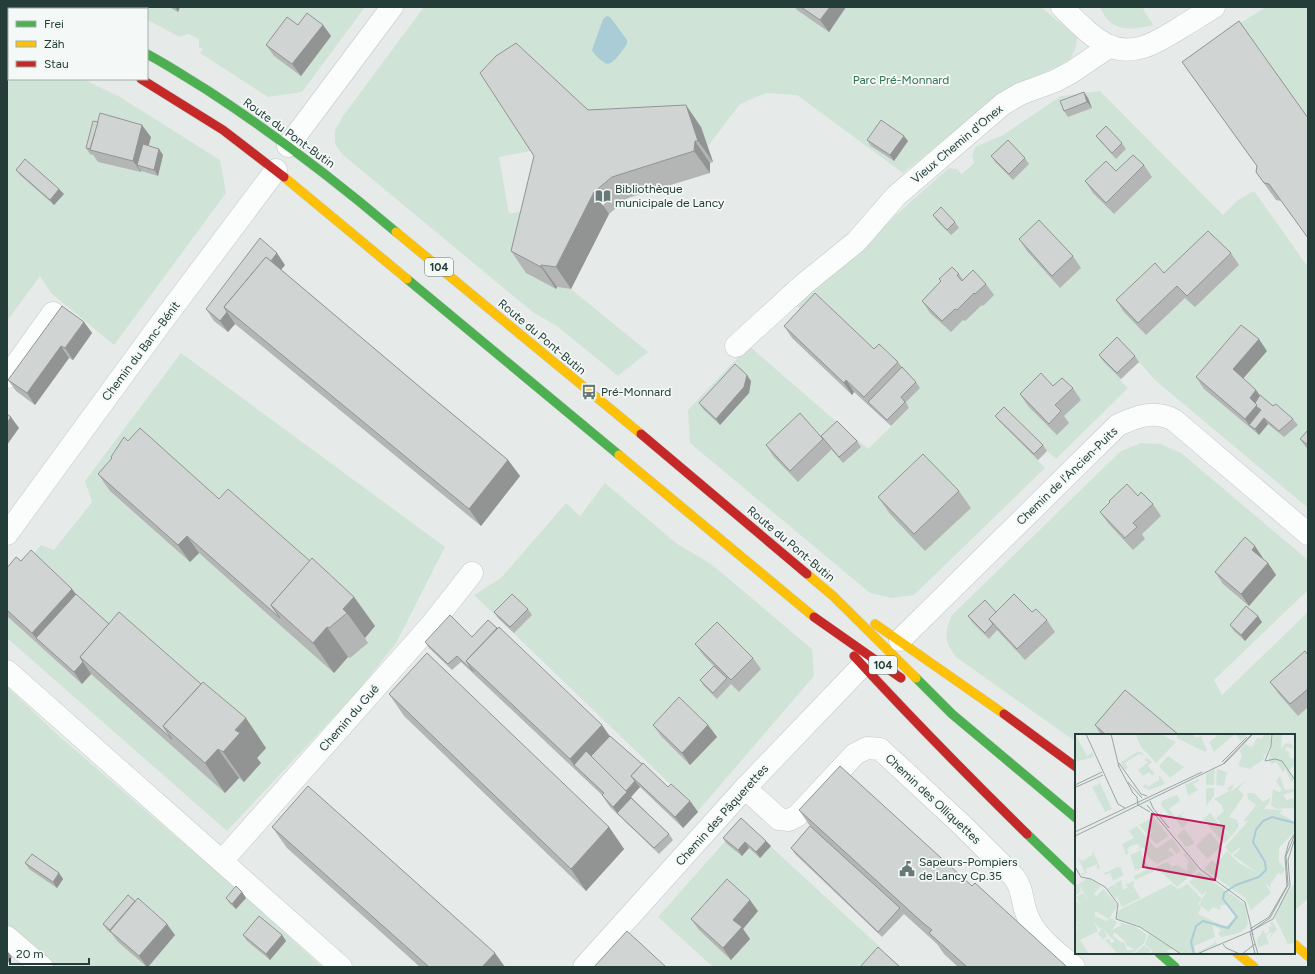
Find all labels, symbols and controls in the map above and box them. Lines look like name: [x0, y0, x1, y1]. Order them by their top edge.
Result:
legend: [8, 8, 148, 80]
text: Frei: [44, 17, 64, 31]
text: Zäh: [44, 37, 65, 51]
text: Stau: [44, 57, 69, 71]
park label: Parc Pré-Monnard: [853, 73, 949, 87]
street label: Route du Pont-Butin: [240, 95, 338, 171]
street label: Vieux Chemin d'Onex: [908, 101, 1006, 186]
place label: Bibliothèque municipale de Lancy: [615, 182, 725, 210]
library icon: Bibliothèque municipale de Lancy: [594, 187, 612, 205]
road number: 104: [425, 258, 453, 276]
street label: Route du Pont-Butin: [495, 296, 589, 378]
street label: Chemin du Banc-Bénit: [99, 298, 183, 403]
bus stop icon: Pré-Monnard: [580, 383, 598, 401]
place label: Pré-Monnard: [601, 385, 671, 399]
street label: Chemin de l'Ancien-Puits: [1014, 424, 1121, 528]
street label: Route du Pont-Butin: [744, 503, 838, 585]
road number: 104: [869, 656, 897, 674]
street label: Chemin du Gué: [316, 682, 382, 754]
inset map: [1075, 734, 1295, 954]
street label: Chemin des Olliquettes: [882, 751, 984, 847]
street label: Chemin des Pâquerettes: [673, 761, 772, 869]
place label: Sapeurs-Pompiers de Lancy Cp.35: [919, 855, 1018, 883]
public building icon: Sapeurs-Pompiers de Lancy Cp.35: [898, 860, 916, 878]
scale bar: [10, 940, 89, 966]
text: 20 m: [16, 947, 44, 961]

